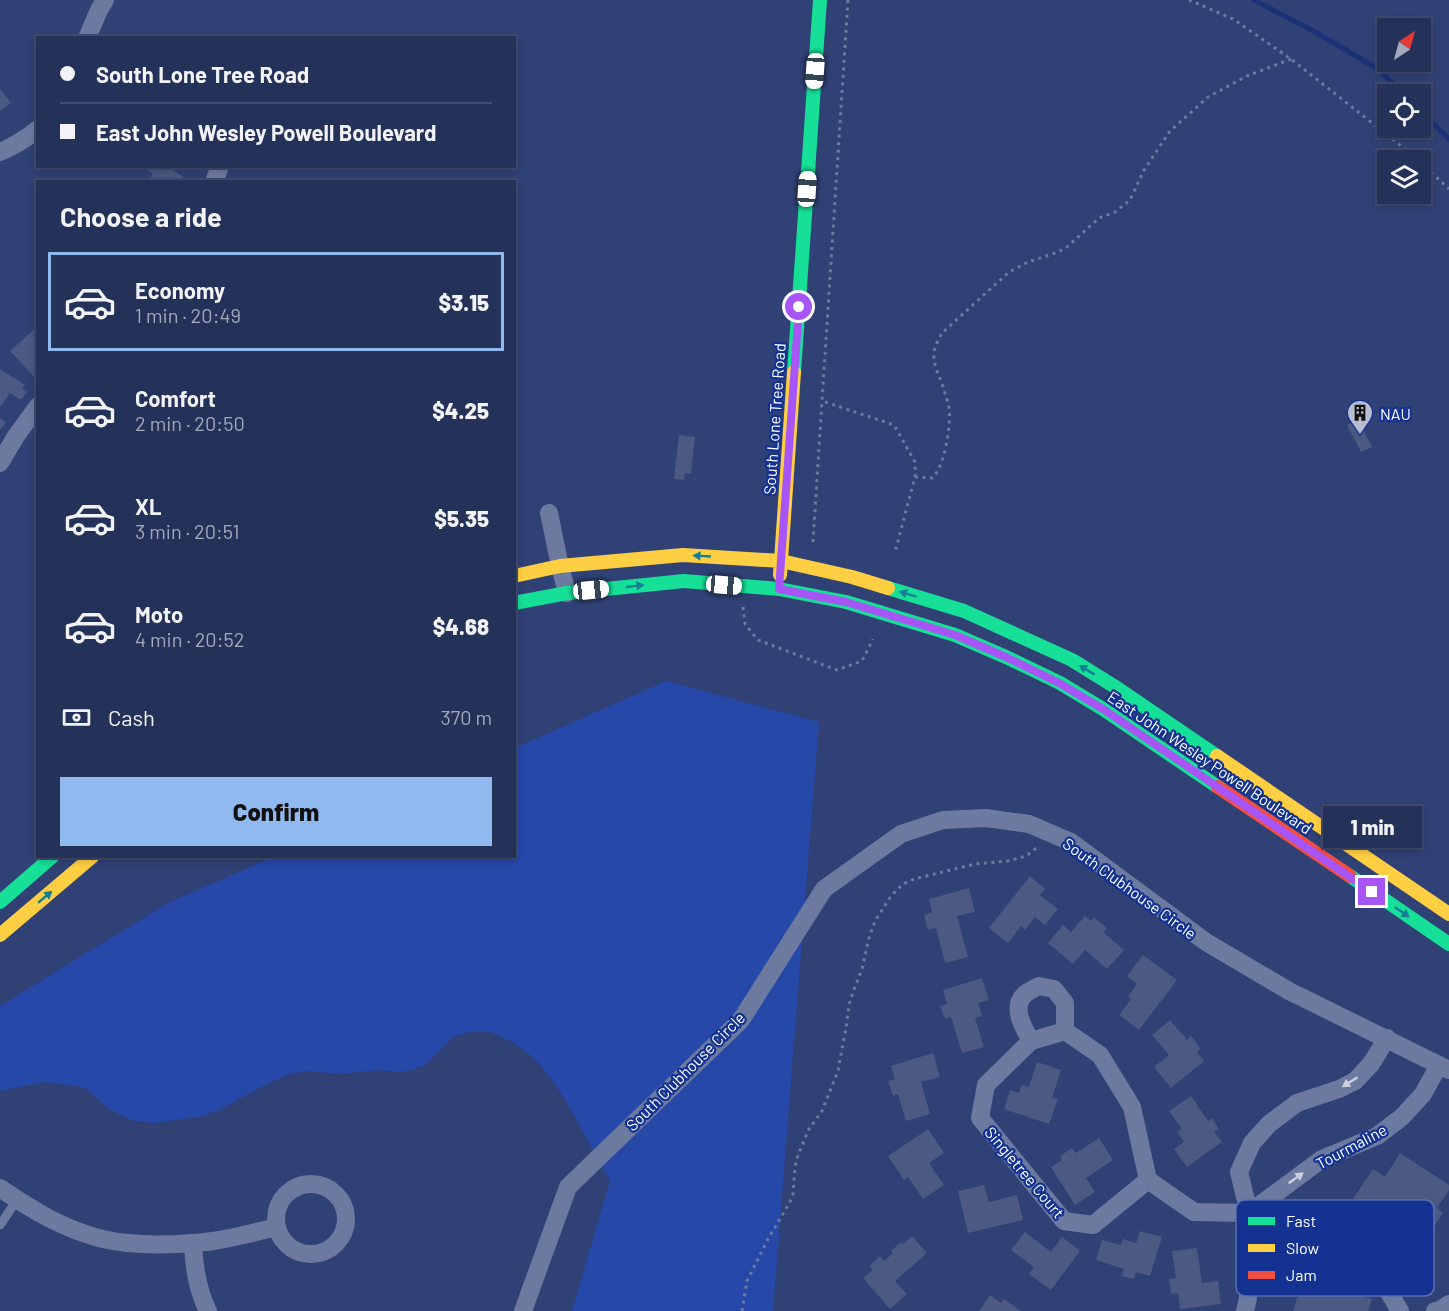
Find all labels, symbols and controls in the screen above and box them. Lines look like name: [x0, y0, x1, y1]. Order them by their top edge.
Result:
north arrow: [1377, 18, 1431, 72]
map controls: [1377, 18, 1431, 204]
car: [805, 52, 825, 90]
text: South Lone Tree Road: [96, 61, 309, 87]
button: locate: [1377, 84, 1431, 138]
text: East John Wesley Powell Boulevard: [96, 119, 436, 145]
button: layers: [1377, 150, 1431, 204]
car: [797, 170, 817, 208]
text: Choose a ride: [60, 200, 222, 232]
icon: car: [63, 275, 117, 329]
text: Economy: [135, 277, 225, 303]
text: $3.15: [439, 289, 489, 315]
route start: [785, 293, 812, 320]
text: 1 min · 20:49: [135, 303, 241, 327]
street label: South Lone Tree Road: [759, 343, 789, 495]
icon: car: [63, 383, 117, 437]
text: Comfort: [135, 385, 216, 411]
text: $4.25: [432, 397, 489, 423]
building icon: NAU: [1345, 398, 1375, 436]
place label: NAU: [1380, 404, 1411, 423]
text: 2 min · 20:50: [135, 411, 245, 435]
icon: car: [63, 491, 117, 545]
text: XL: [135, 493, 161, 519]
text: $5.35: [434, 505, 489, 531]
text: 3 min · 20:51: [135, 519, 239, 543]
one-way arrow: [692, 552, 711, 561]
car: [705, 574, 743, 596]
car: [572, 579, 610, 601]
one-way arrow: [625, 581, 644, 591]
one-way arrow: [899, 589, 917, 599]
icon: car: [63, 599, 117, 653]
text: Moto: [135, 601, 183, 627]
text: $4.68: [433, 613, 489, 639]
text: 4 min · 20:52: [135, 627, 244, 651]
one-way arrow: [1079, 664, 1095, 675]
street label: East John Wesley Powell Boulevard: [1104, 686, 1316, 838]
icon: cash: [60, 701, 93, 734]
text: Cash: [108, 704, 155, 730]
text: 370 m: [440, 705, 492, 729]
button: Confirm: [60, 777, 492, 846]
callout: 1 min: [1322, 805, 1422, 847]
text: 1 min: [1351, 815, 1394, 839]
street label: South Clubhouse Circle: [1060, 833, 1200, 943]
route end: [1358, 878, 1385, 905]
one-way arrow: [37, 891, 53, 904]
one-way arrow: [1393, 906, 1409, 918]
street label: South Clubhouse Circle: [622, 1008, 748, 1134]
one-way arrow: [1341, 1077, 1358, 1088]
street label: Tourmaline: [1312, 1119, 1390, 1173]
street label: Singletree Court: [981, 1122, 1069, 1222]
one-way arrow: [1288, 1173, 1303, 1185]
legend: [1236, 1200, 1434, 1296]
text: Fast: [1286, 1211, 1316, 1230]
text: Slow: [1286, 1238, 1319, 1257]
text: Jam: [1286, 1265, 1317, 1284]

